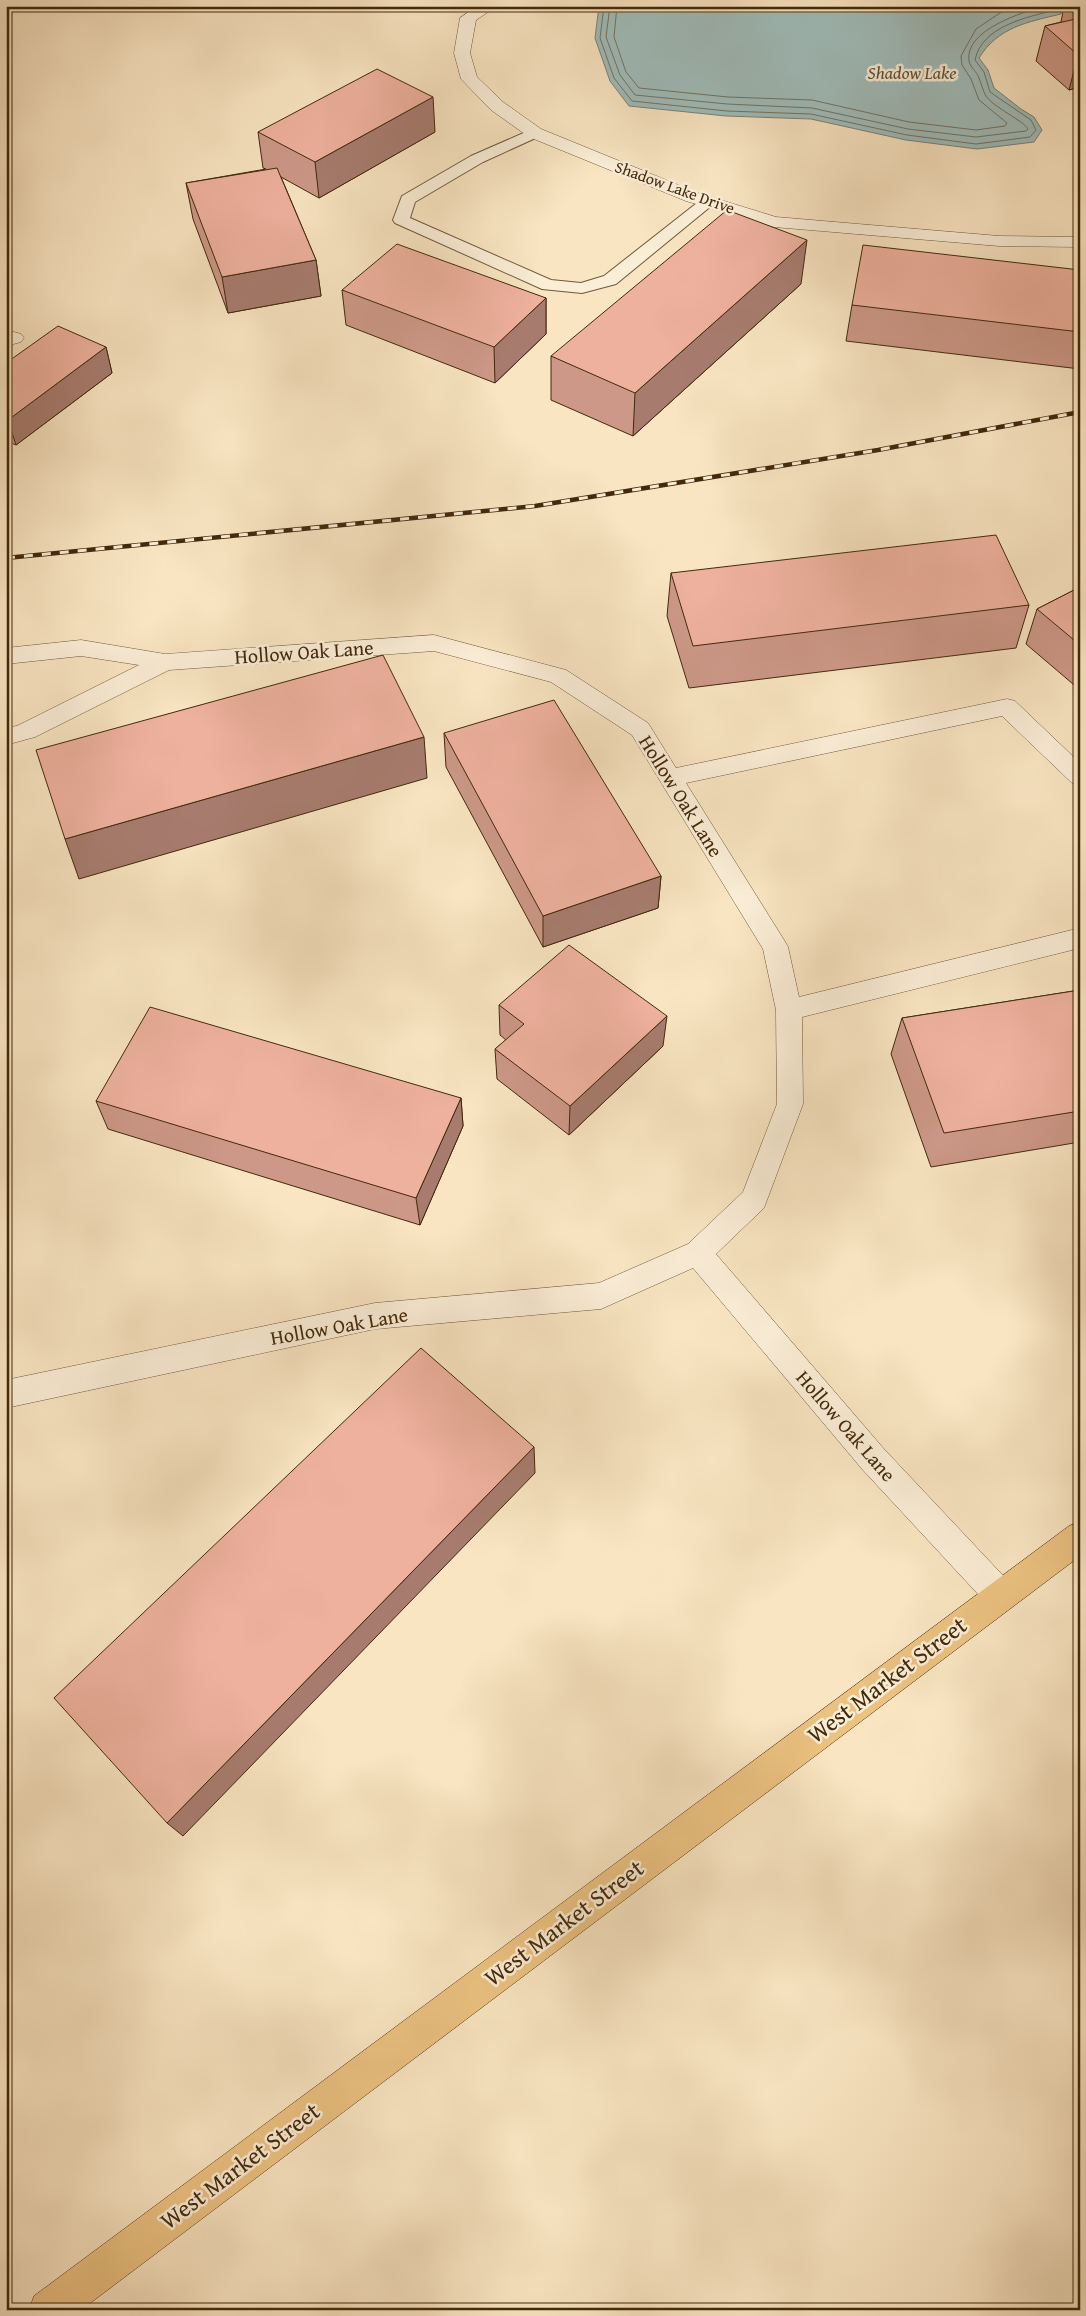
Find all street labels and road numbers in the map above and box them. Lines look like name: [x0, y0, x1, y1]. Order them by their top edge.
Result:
street label: Shadow Lake Drive: [612, 154, 738, 220]
street label: Hollow Oak Lane: [234, 632, 374, 671]
street label: Hollow Oak Lane: [632, 729, 731, 862]
street label: Hollow Oak Lane: [268, 1299, 410, 1352]
street label: Hollow Oak Lane: [790, 1364, 903, 1488]
street label: West Market Street: [799, 1607, 974, 1751]
street label: West Market Street: [476, 1850, 651, 1994]
street label: West Market Street: [152, 2093, 327, 2237]

